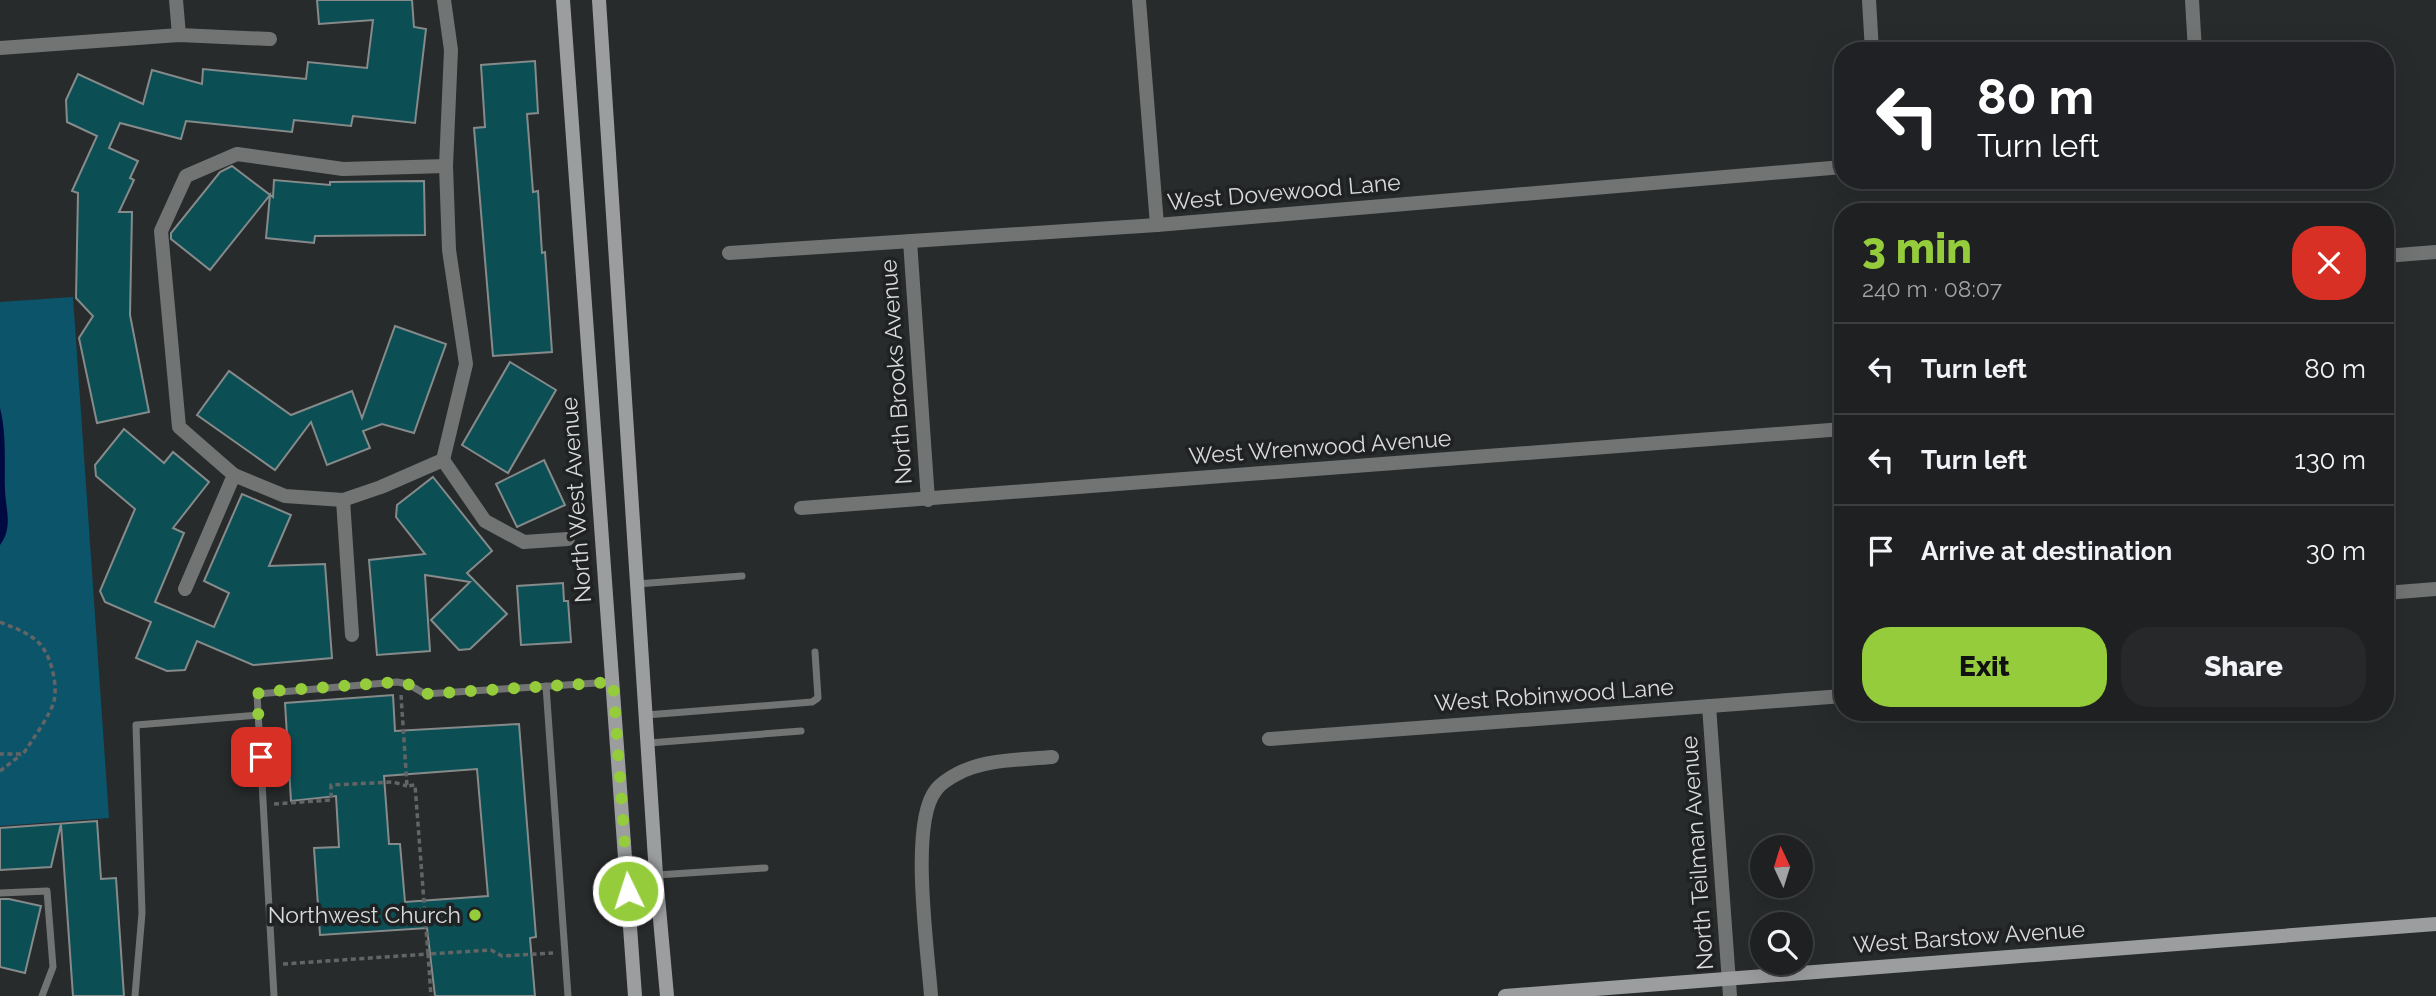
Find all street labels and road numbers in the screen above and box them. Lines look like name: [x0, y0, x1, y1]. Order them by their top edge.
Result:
street label: West Dovewood Lane: [1166, 168, 1402, 215]
street label: North Brooks Avenue: [874, 258, 917, 486]
street label: North West Avenue: [555, 396, 596, 604]
street label: West Wrenwood Avenue: [1188, 424, 1452, 469]
street label: West Robinwood Lane: [1433, 673, 1675, 716]
street label: North Teilman Avenue: [1675, 735, 1718, 971]
street label: West Barstow Avenue: [1852, 915, 2086, 958]

